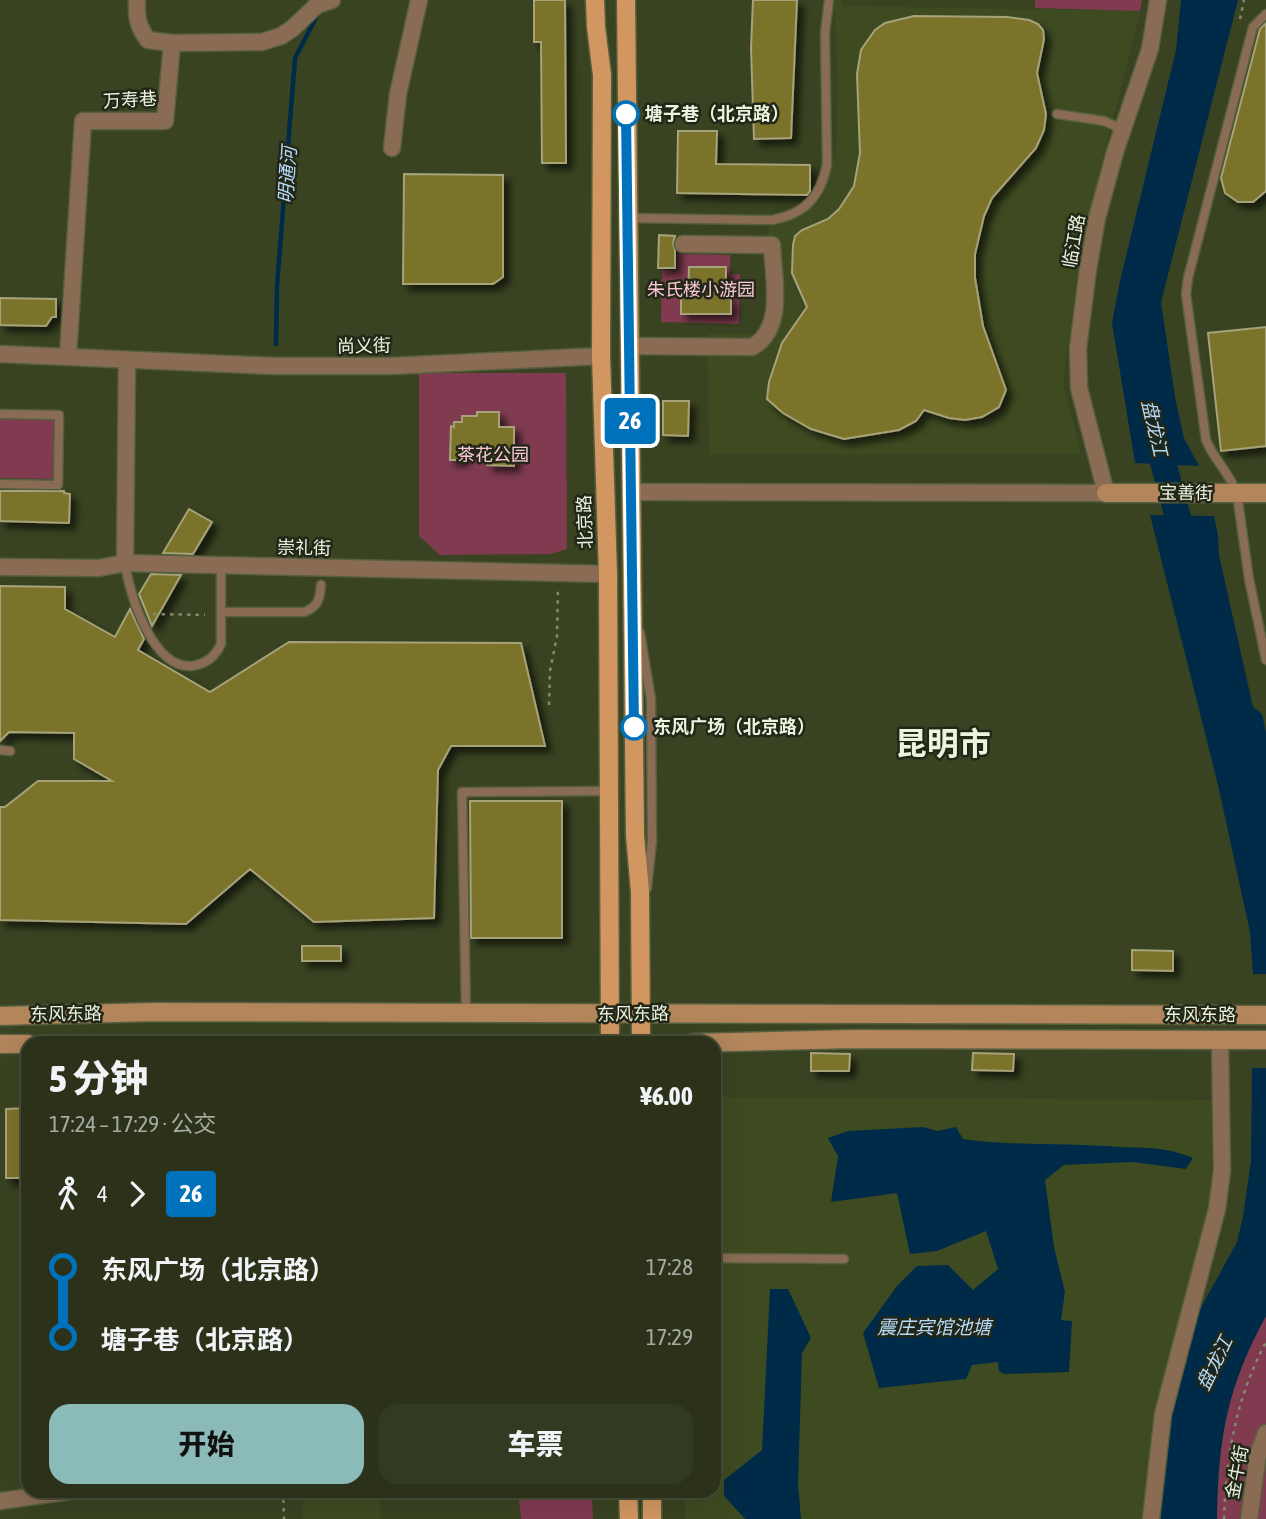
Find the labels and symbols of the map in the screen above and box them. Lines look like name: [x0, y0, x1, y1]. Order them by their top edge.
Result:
street label: 万寿巷: [102, 88, 157, 111]
marker: 塘子巷（北京路）: [613, 101, 639, 127]
place label: 塘子巷（北京路）: [645, 103, 789, 124]
water label: 明通河: [274, 142, 300, 204]
street label: 临江路: [1058, 213, 1089, 269]
park label: 朱氏楼小游园: [647, 279, 755, 300]
street label: 尚义街: [337, 335, 391, 356]
line badge: 26: [598, 398, 662, 444]
water label: 盘龙江: [1138, 398, 1173, 460]
park label: 茶花公园: [457, 444, 529, 465]
street label: 宝善街: [1159, 482, 1213, 503]
street label: 北京路: [573, 495, 596, 549]
street label: 崇礼街: [277, 537, 331, 558]
marker: 东风广场（北京路）: [621, 714, 647, 740]
place label: 东风广场（北京路）: [653, 716, 815, 737]
district label: 昆明市: [895, 725, 991, 762]
street label: 东风东路: [30, 1002, 102, 1025]
street label: 东风东路: [597, 1002, 669, 1025]
street label: 东风东路: [1164, 1004, 1236, 1025]
water label: 震庄宾馆池塘: [877, 1316, 994, 1338]
water label: 盘龙江: [1192, 1331, 1237, 1393]
street label: 金牛街: [1221, 1443, 1252, 1500]

